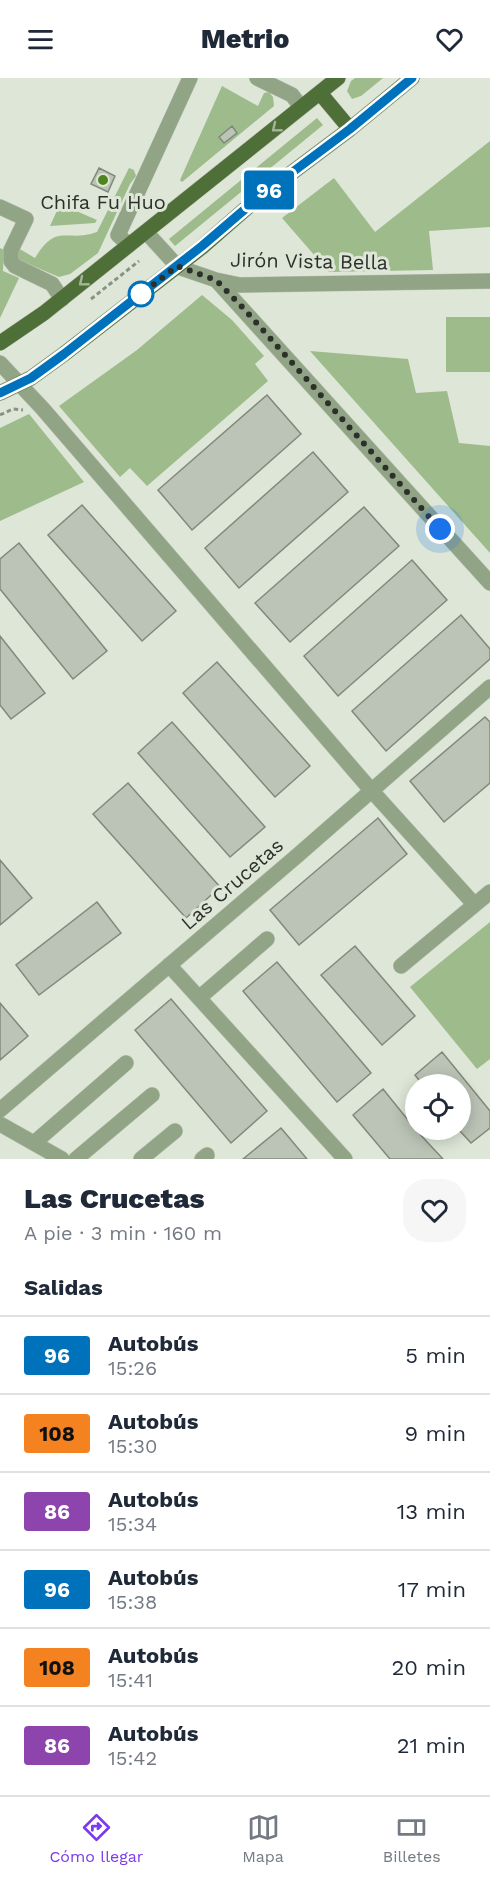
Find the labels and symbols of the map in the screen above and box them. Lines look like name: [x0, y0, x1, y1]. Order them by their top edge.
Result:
one-way arrow: [272, 120, 283, 131]
line badge: 96: [242, 170, 296, 210]
marker: Chifa Fu Huo: [96, 173, 110, 187]
place label: Chifa Fu Huo: [40, 190, 166, 214]
street label: Jirón Vista Bella: [230, 248, 388, 274]
one-way arrow: [79, 274, 90, 285]
unlabelled marker: [128, 281, 154, 307]
your location: [425, 514, 455, 544]
street label: Las Crucetas: [176, 833, 288, 935]

